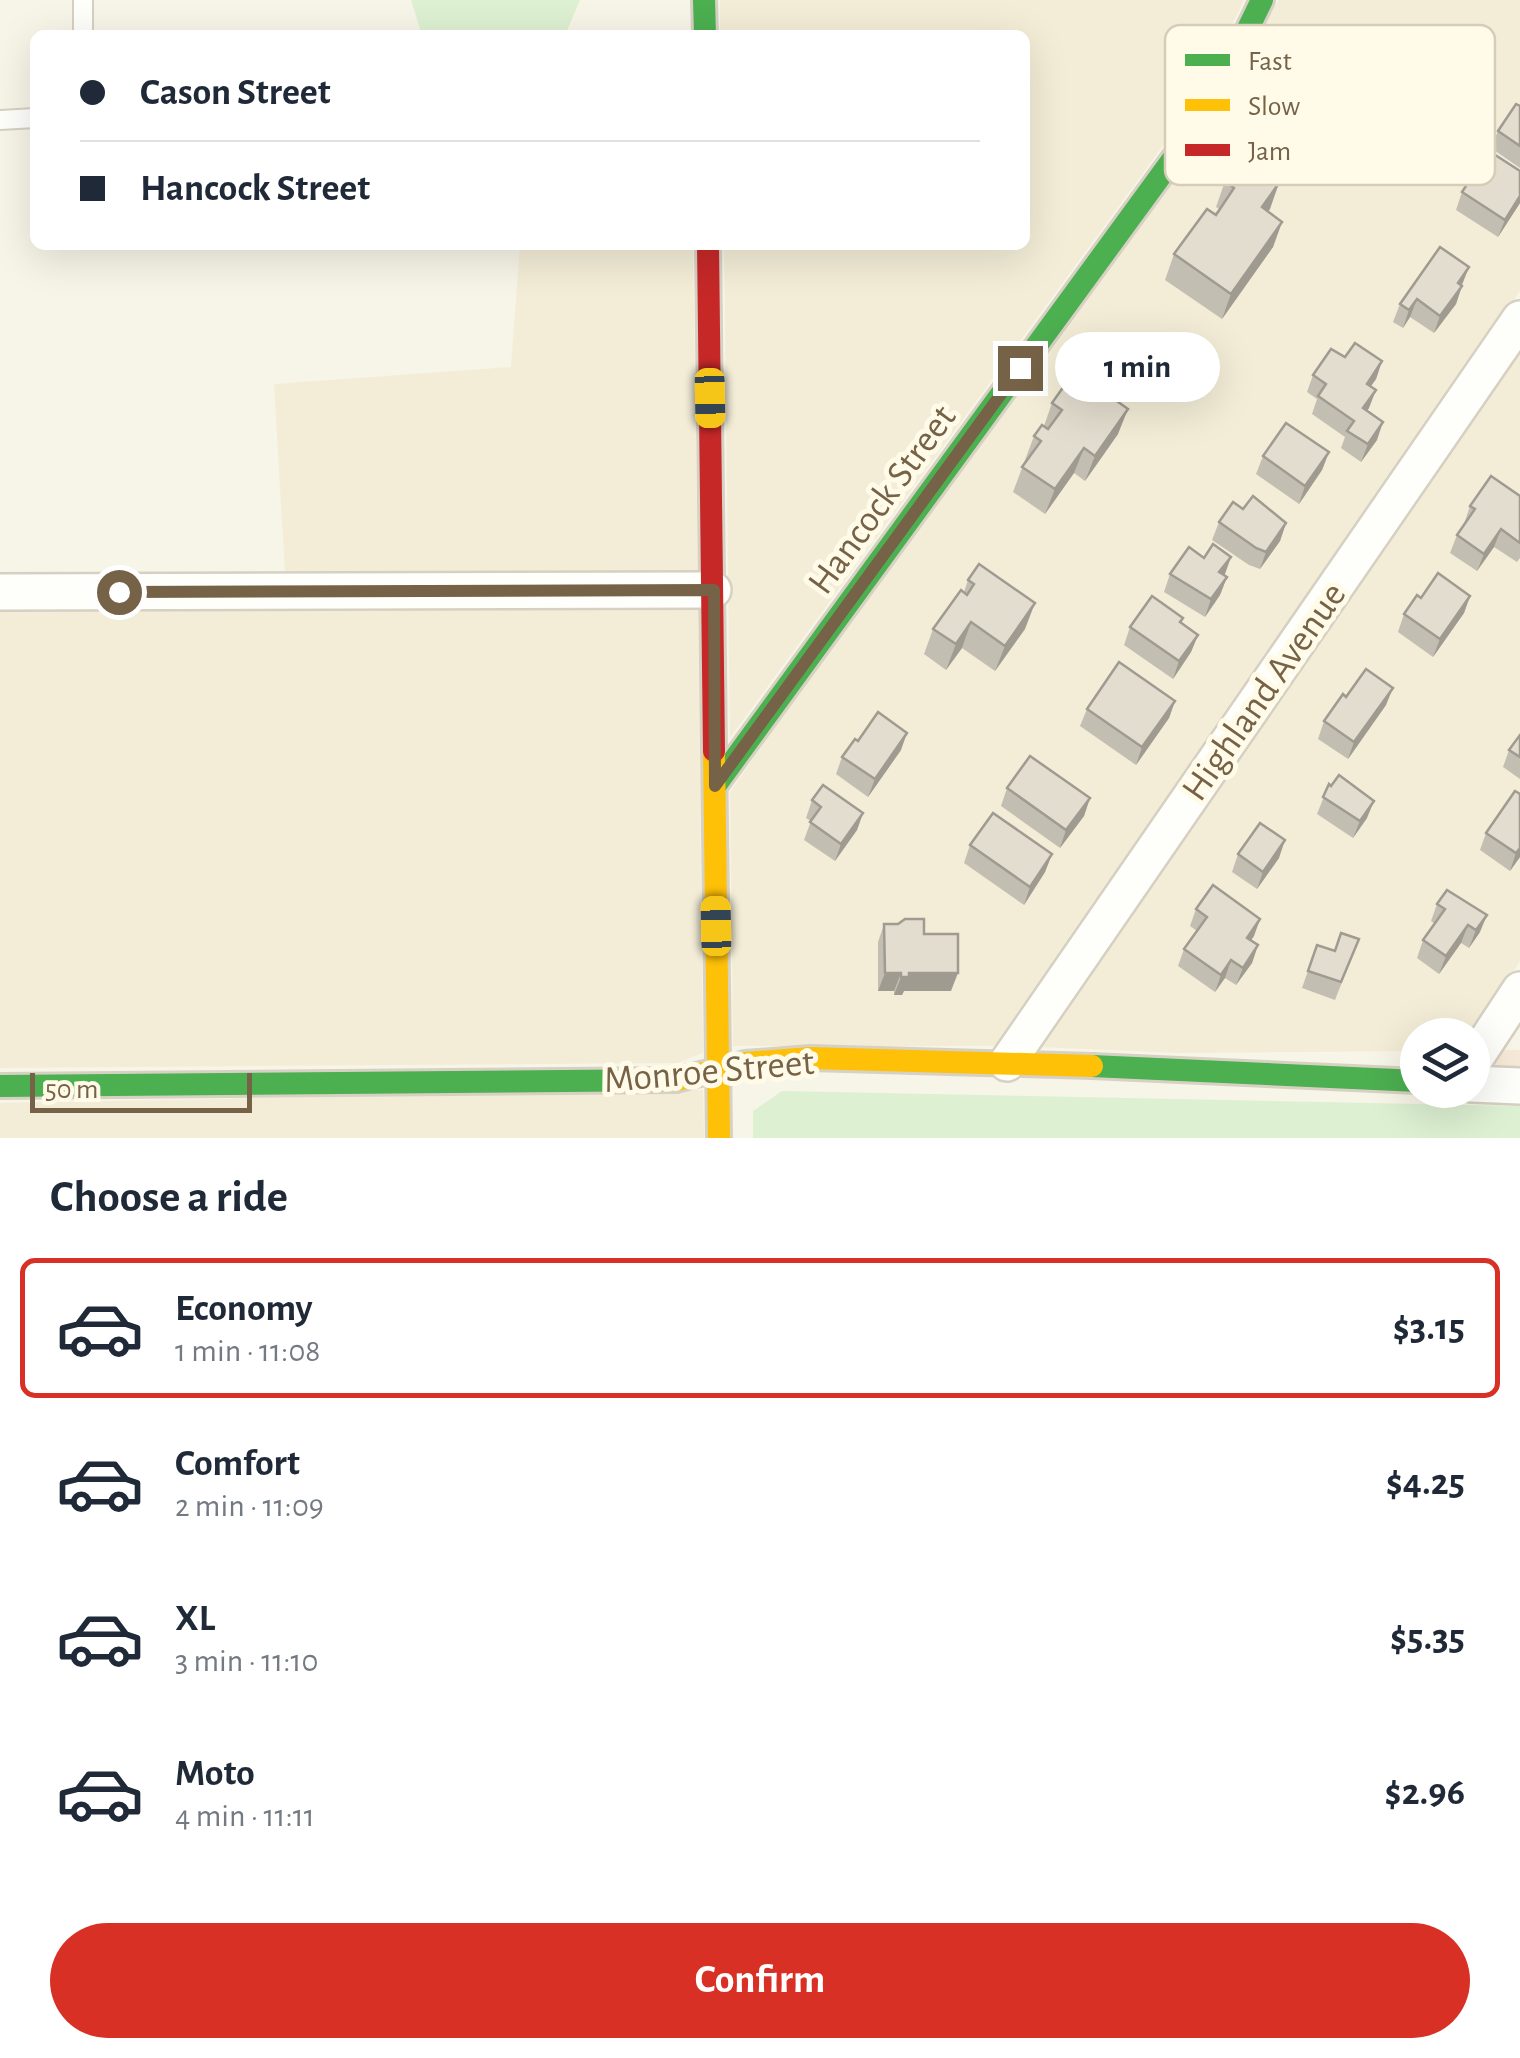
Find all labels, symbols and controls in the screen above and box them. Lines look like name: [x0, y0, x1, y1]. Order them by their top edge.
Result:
legend: [1165, 25, 1495, 185]
text: Fast: [1248, 48, 1292, 76]
text: Cason Street: [140, 74, 331, 112]
text: Slow: [1248, 93, 1300, 121]
text: Jam: [1248, 138, 1291, 166]
text: Hancock Street: [140, 170, 370, 208]
callout: 1 min: [1055, 333, 1220, 403]
route end: [998, 346, 1043, 391]
text: 1 min: [1104, 351, 1171, 383]
car: [694, 368, 726, 428]
street label: Hancock Street: [802, 399, 964, 602]
route start: [97, 570, 142, 615]
street label: Highland Avenue: [1176, 576, 1354, 808]
car: [700, 896, 732, 956]
map controls: [1400, 1018, 1490, 1108]
button: layers: [1400, 1018, 1490, 1108]
street label: Monroe Street: [602, 1044, 816, 1100]
scale bar: [30, 1068, 252, 1112]
text: 50 m: [45, 1076, 99, 1104]
text: Choose a ride: [50, 1175, 288, 1220]
icon: car: [55, 1283, 145, 1373]
text: Economy: [175, 1290, 313, 1328]
text: $3.15: [1393, 1309, 1465, 1347]
text: 1 min · 11:08: [175, 1335, 320, 1367]
icon: car: [55, 1438, 145, 1528]
text: Comfort: [175, 1445, 300, 1483]
text: $4.25: [1386, 1464, 1465, 1502]
text: 2 min · 11:09: [175, 1490, 324, 1522]
icon: car: [55, 1593, 145, 1683]
text: XL: [175, 1600, 215, 1638]
text: $5.35: [1390, 1619, 1465, 1657]
text: 3 min · 11:10: [175, 1645, 318, 1677]
icon: car: [55, 1748, 145, 1838]
text: Moto: [175, 1755, 255, 1793]
text: $2.96: [1385, 1774, 1465, 1812]
text: 4 min · 11:11: [175, 1800, 315, 1832]
button: Confirm: [50, 1923, 1470, 2038]

